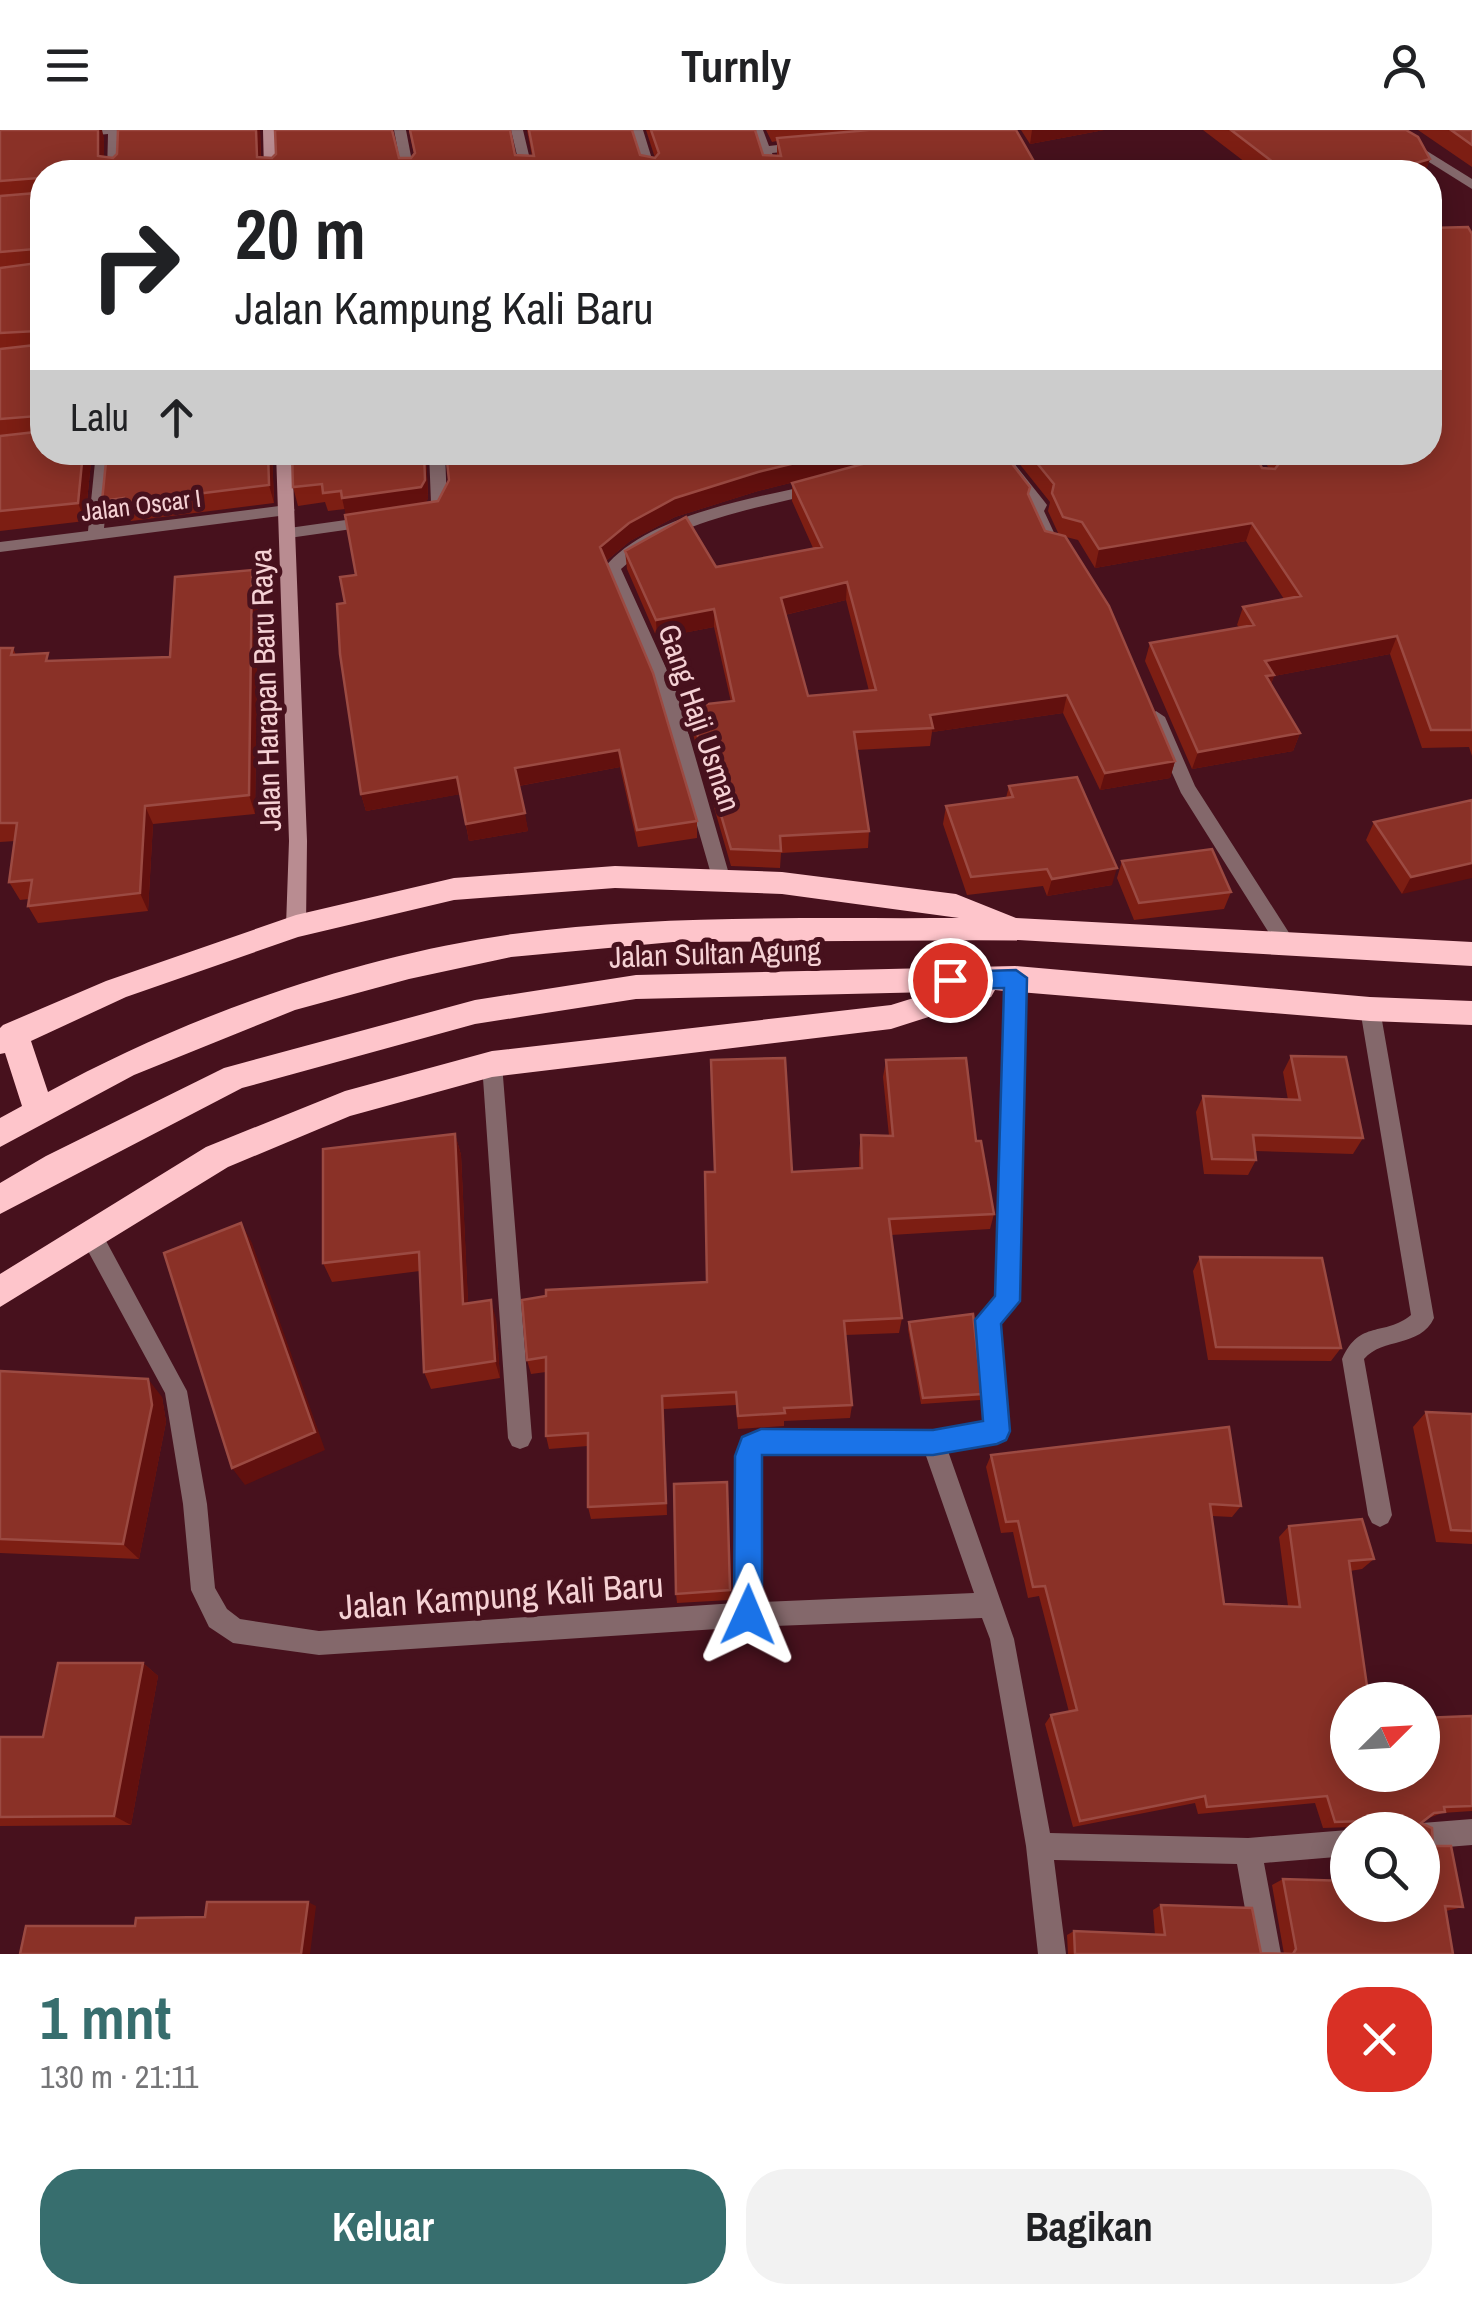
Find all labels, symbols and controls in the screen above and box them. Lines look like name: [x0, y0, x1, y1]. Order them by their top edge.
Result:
text: Turnly: [681, 35, 791, 96]
icon: menu: [40, 38, 95, 93]
icon: person: [1377, 38, 1432, 93]
text: 20 m: [235, 187, 366, 281]
icon: right: [70, 200, 200, 330]
text: Jalan Kampung Kali Baru: [235, 277, 653, 338]
icon: ahead: [149, 390, 204, 445]
text: Lalu: [70, 392, 129, 443]
street label: Jalan Oscar I: [79, 481, 203, 529]
street label: Jalan Harapan Baru Raya: [240, 548, 290, 832]
street label: Gang Haji Usman: [649, 619, 751, 817]
street label: Jalan Sultan Agung: [608, 929, 822, 977]
pin: [908, 938, 993, 1023]
icon: arrive: [923, 953, 978, 1008]
street label: Jalan Kampung Kali Baru: [337, 1561, 665, 1630]
position arrow: [696, 1563, 800, 1667]
north arrow: [1330, 1682, 1440, 1792]
map controls: [1330, 1682, 1440, 1922]
button: search: [1330, 1812, 1440, 1922]
text: 1 mnt: [40, 1977, 171, 2058]
button: close: [1327, 1987, 1432, 2092]
text: 130 m · 21:11: [40, 2055, 199, 2098]
button: Keluar: [40, 2169, 726, 2284]
button: Bagikan: [746, 2169, 1432, 2284]

